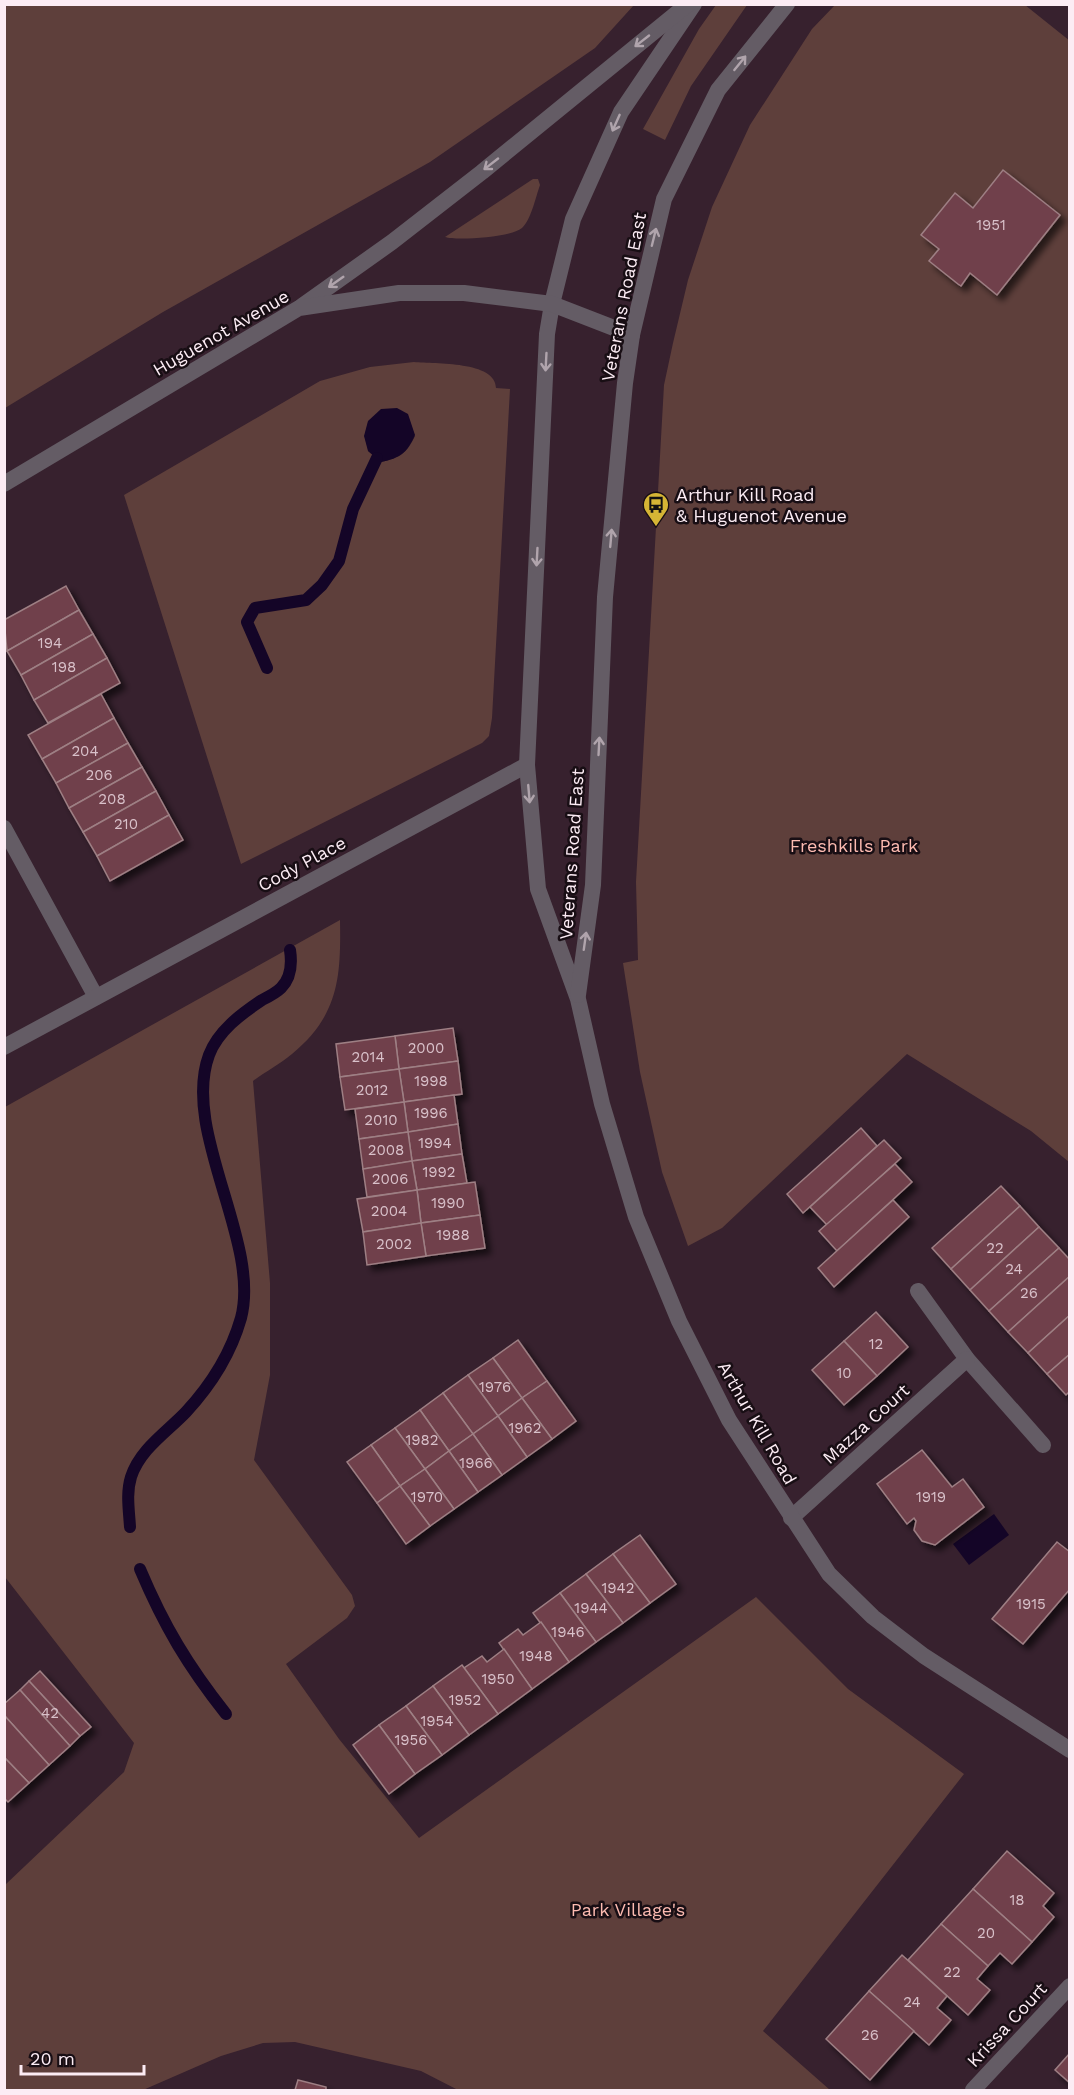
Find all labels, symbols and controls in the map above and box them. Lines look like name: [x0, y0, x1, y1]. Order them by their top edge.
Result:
one-way arrow: [634, 34, 650, 47]
one-way arrow: [733, 56, 746, 72]
one-way arrow: [609, 114, 621, 132]
one-way arrow: [484, 158, 500, 171]
street label: Veterans Road East: [597, 210, 650, 383]
house number: 1951: [976, 216, 1006, 234]
one-way arrow: [649, 228, 661, 247]
one-way arrow: [328, 276, 344, 288]
street label: Huguenot Avenue: [149, 285, 293, 380]
one-way arrow: [540, 352, 551, 372]
place label: Arthur Kill Road & Huguenot Avenue: [676, 484, 847, 526]
bus stop icon: Arthur Kill Road & Huguenot Avenue: [641, 490, 671, 528]
one-way arrow: [606, 529, 617, 549]
one-way arrow: [531, 546, 542, 566]
house number: 194: [38, 634, 62, 652]
house number: 198: [52, 658, 76, 676]
one-way arrow: [593, 737, 604, 757]
house number: 204: [71, 742, 99, 760]
house number: 206: [85, 766, 113, 784]
street label: Veterans Road East: [555, 767, 588, 940]
one-way arrow: [524, 783, 535, 803]
house number: 208: [98, 790, 126, 808]
house number: 210: [114, 815, 138, 833]
street label: Cody Place: [254, 832, 349, 895]
park label: Freshkills Park: [790, 835, 918, 856]
one-way arrow: [580, 931, 591, 951]
house number: 2000: [408, 1039, 444, 1057]
house number: 2014: [351, 1048, 385, 1066]
house number: 1998: [414, 1072, 448, 1090]
house number: 2012: [356, 1081, 388, 1099]
house number: 1996: [414, 1104, 448, 1122]
house number: 2010: [364, 1111, 398, 1129]
house number: 1994: [418, 1134, 452, 1152]
house number: 2008: [368, 1141, 404, 1159]
house number: 1992: [422, 1163, 456, 1181]
house number: 2006: [372, 1170, 408, 1188]
house number: 1990: [431, 1194, 465, 1212]
house number: 2004: [371, 1202, 407, 1220]
house number: 1988: [436, 1226, 470, 1244]
house number: 2002: [376, 1235, 412, 1253]
house number: 22: [986, 1239, 1004, 1257]
house number: 24: [1005, 1260, 1023, 1278]
house number: 26: [1020, 1284, 1038, 1302]
house number: 12: [869, 1335, 883, 1353]
street label: Arthur Kill Road: [714, 1357, 801, 1488]
house number: 10: [836, 1364, 852, 1382]
house number: 1976: [479, 1378, 511, 1396]
street label: Mazza Court: [818, 1379, 914, 1468]
house number: 1962: [509, 1419, 541, 1437]
house number: 1982: [405, 1431, 439, 1449]
house number: 1966: [459, 1454, 493, 1472]
house number: 1970: [411, 1488, 443, 1506]
house number: 1919: [916, 1488, 946, 1506]
house number: 1942: [601, 1579, 635, 1597]
house number: 1915: [1016, 1595, 1046, 1613]
house number: 1944: [574, 1599, 608, 1617]
house number: 1946: [551, 1623, 585, 1641]
house number: 1948: [519, 1647, 553, 1665]
house number: 1950: [481, 1670, 515, 1688]
house number: 1952: [449, 1691, 481, 1709]
house number: 42: [41, 1704, 59, 1722]
house number: 1954: [420, 1712, 454, 1730]
house number: 1956: [395, 1731, 427, 1749]
house number: 18: [1009, 1891, 1025, 1909]
park label: Park Village's: [571, 1899, 685, 1920]
house number: 20: [977, 1924, 995, 1942]
house number: 22: [943, 1963, 961, 1981]
street label: Krissa Court: [962, 1978, 1051, 2071]
house number: 24: [903, 1993, 921, 2011]
house number: 26: [861, 2026, 879, 2044]
scale bar: [21, 2038, 144, 2076]
text: 20 m: [30, 2048, 75, 2069]

